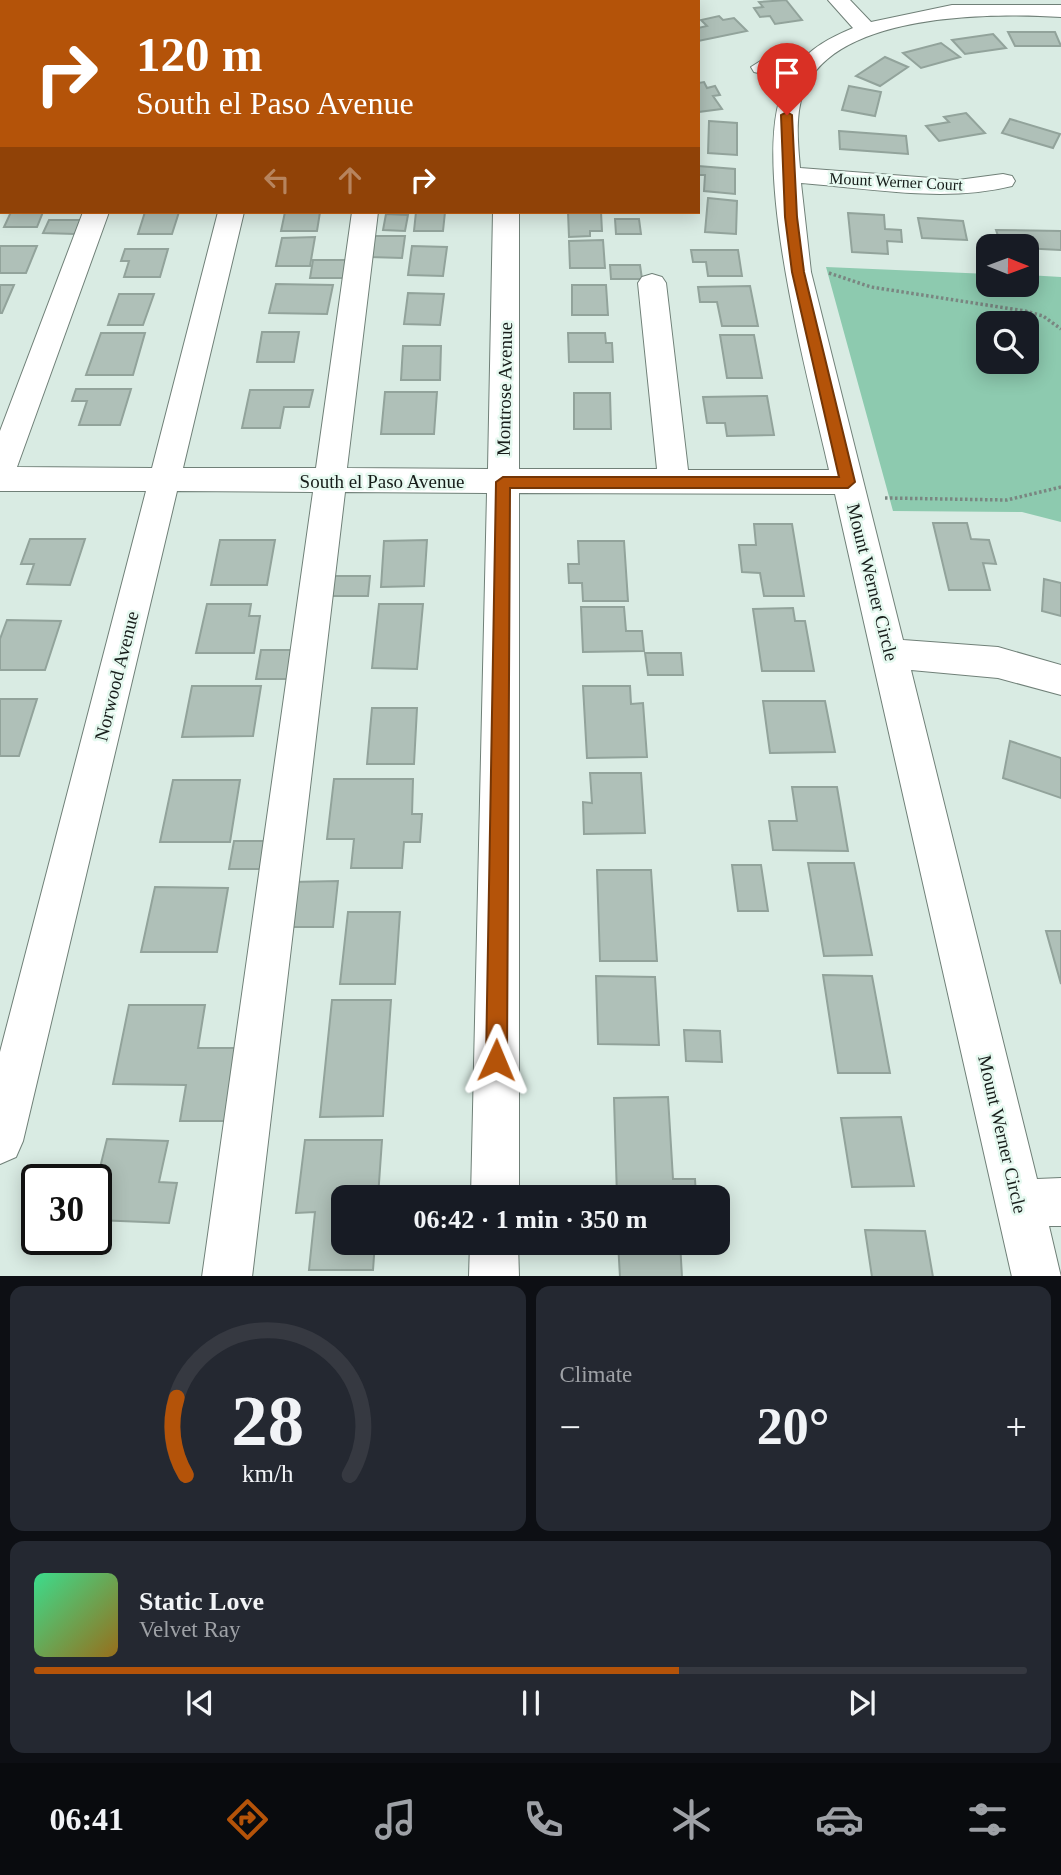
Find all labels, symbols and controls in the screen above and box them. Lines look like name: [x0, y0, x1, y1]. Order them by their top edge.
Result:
text: 120 m: [136, 27, 263, 82]
icon: right: [21, 28, 112, 119]
pin: [757, 43, 817, 115]
icon: arrive: [768, 54, 806, 92]
text: South el Paso Avenue: [136, 85, 414, 121]
icon: left: [258, 161, 296, 199]
icon: ahead: [331, 161, 369, 199]
icon: right: [404, 161, 442, 199]
street label: Mount Werner Court: [829, 170, 964, 194]
north arrow: [976, 234, 1040, 298]
map controls: [976, 234, 1039, 374]
button: search: [976, 311, 1039, 374]
street label: Montrose Avenue: [493, 322, 516, 456]
street label: South el Paso Avenue: [300, 471, 464, 492]
street label: Mount Werner Circle: [843, 501, 902, 663]
street label: Norwood Avenue: [90, 609, 143, 743]
position arrow: [459, 1023, 533, 1097]
street label: Mount Werner Circle: [974, 1053, 1031, 1215]
speed limit sign: 30: [21, 1164, 112, 1255]
text: 06:42 · 1 min · 350 m: [414, 1205, 648, 1234]
text: Climate: [560, 1362, 632, 1387]
text: 28: [231, 1380, 304, 1461]
text: 20°: [757, 1398, 830, 1455]
text: −: [560, 1406, 581, 1448]
text: +: [1006, 1406, 1027, 1448]
text: km/h: [242, 1459, 294, 1486]
text: Static Love: [139, 1587, 264, 1616]
text: Velvet Ray: [139, 1617, 241, 1642]
icon: previous: [181, 1684, 219, 1722]
icon: pause: [512, 1684, 550, 1722]
icon: next: [843, 1684, 881, 1722]
icon: directions: [223, 1795, 272, 1844]
icon: music: [371, 1795, 420, 1844]
icon: phone: [519, 1795, 568, 1844]
icon: climate: [667, 1795, 716, 1844]
icon: car: [815, 1795, 864, 1844]
icon: filters: [963, 1795, 1012, 1844]
text: 06:41: [49, 1801, 124, 1837]

